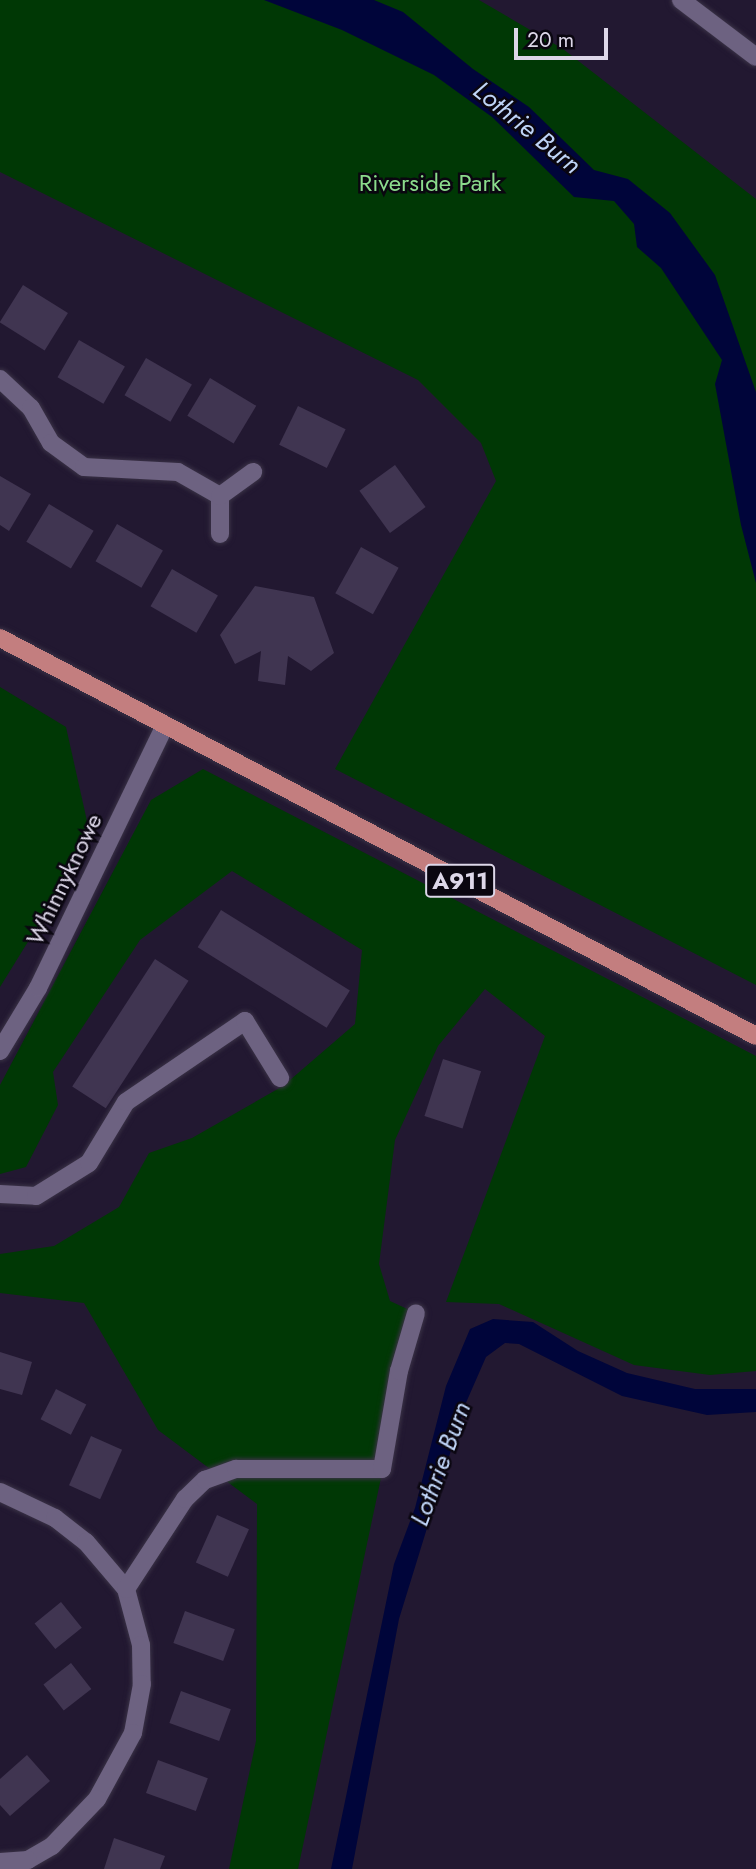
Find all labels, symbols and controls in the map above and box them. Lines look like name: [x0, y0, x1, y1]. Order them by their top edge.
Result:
scale bar: [518, 14, 612, 58]
text: 20 m: [527, 25, 574, 55]
water label: Lothrie Burn: [467, 75, 587, 181]
park label: Riverside Park: [359, 169, 501, 197]
street label: Whinnyknowe: [20, 809, 108, 949]
road number: A911: [425, 862, 495, 900]
water label: Lothrie Burn: [404, 1398, 478, 1530]

